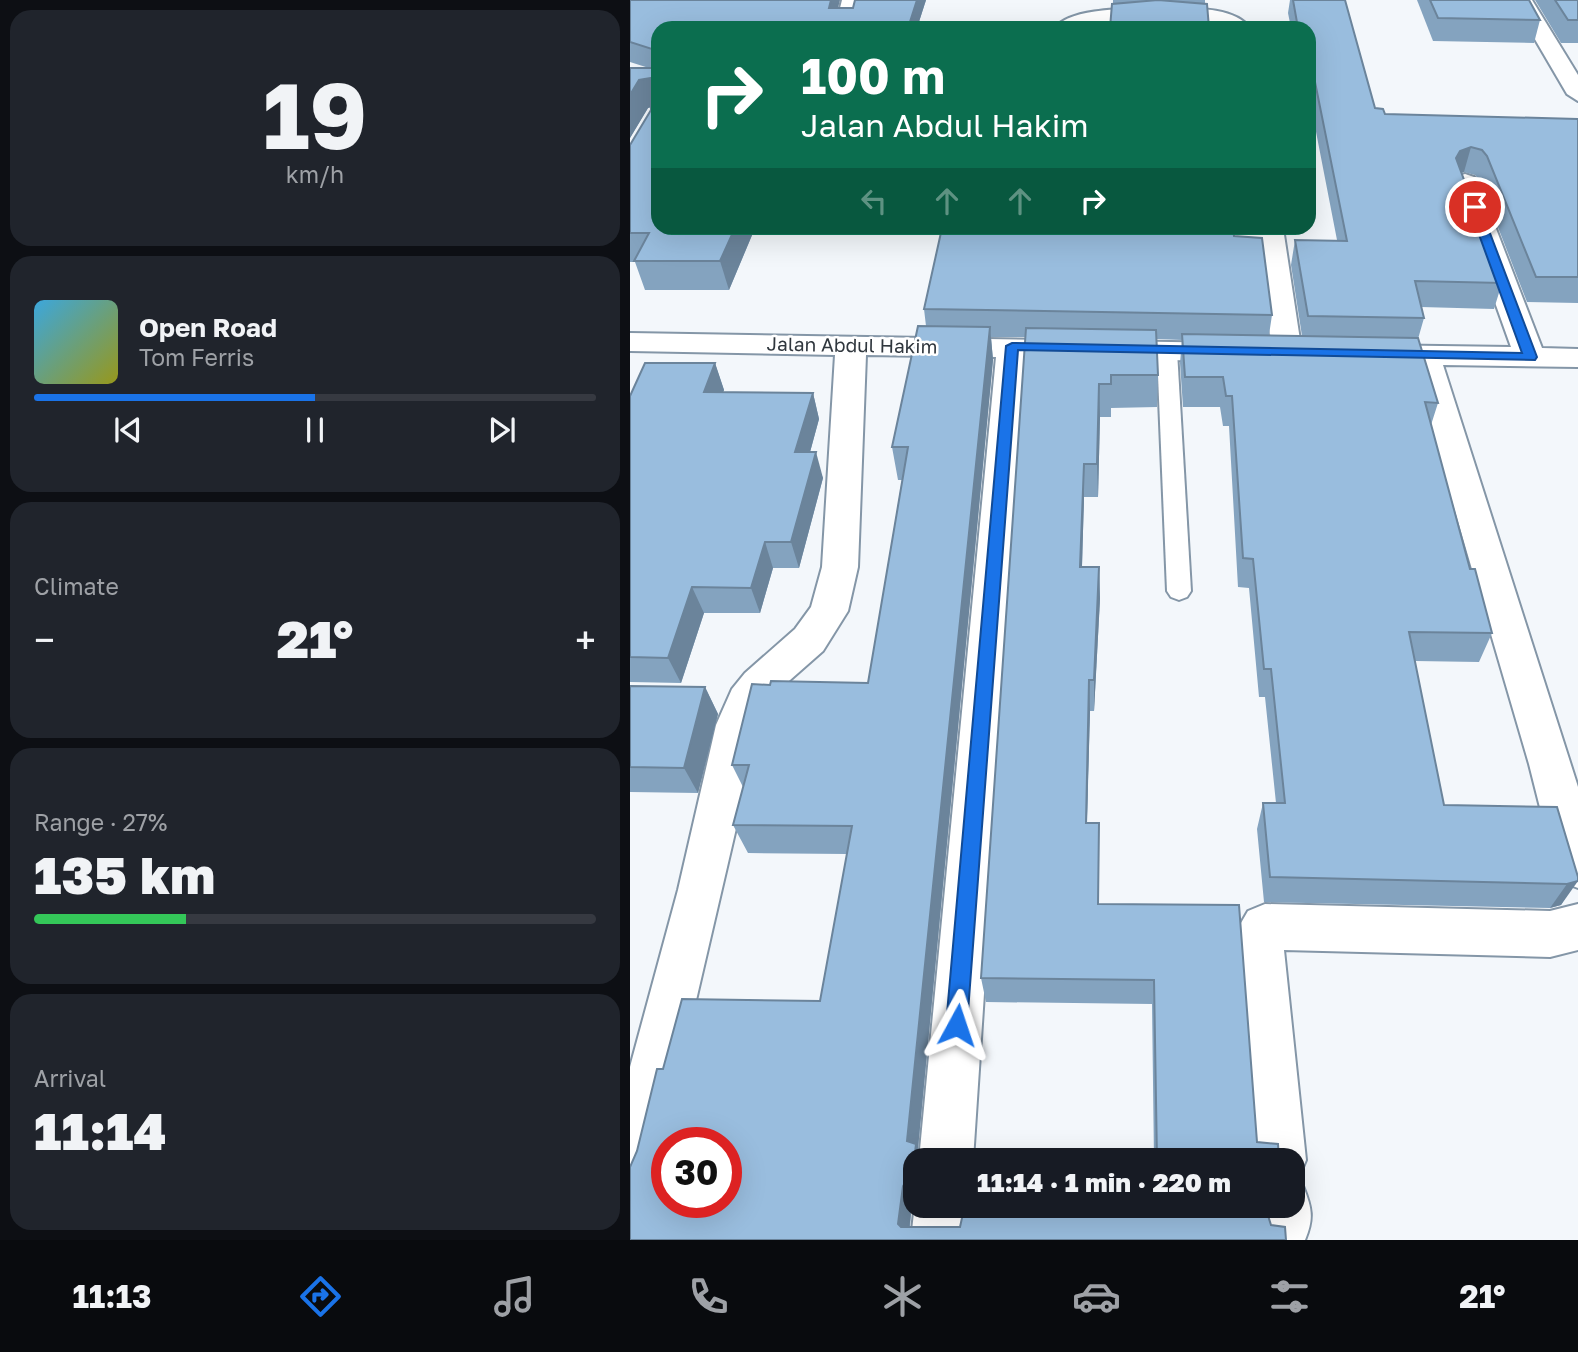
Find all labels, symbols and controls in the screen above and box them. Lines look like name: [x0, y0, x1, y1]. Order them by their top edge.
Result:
text: 100 m: [801, 46, 945, 105]
icon: right: [686, 49, 777, 140]
text: 19: [263, 60, 367, 169]
text: Jalan Abdul Hakim: [801, 106, 1089, 144]
text: km/h: [286, 160, 344, 188]
pin: [1445, 177, 1505, 237]
icon: left: [855, 182, 893, 220]
icon: ahead: [928, 182, 966, 220]
icon: ahead: [1001, 182, 1039, 220]
icon: right: [1074, 182, 1112, 220]
icon: arrive: [1456, 188, 1494, 226]
text: Open Road: [139, 312, 277, 343]
street label: Jalan Abdul Hakim: [766, 332, 938, 357]
text: Tom Ferris: [139, 343, 254, 371]
icon: previous: [109, 411, 147, 449]
icon: pause: [296, 411, 334, 449]
icon: next: [483, 411, 521, 449]
text: Climate: [34, 572, 119, 600]
text: 21°: [277, 607, 353, 669]
text: −: [34, 617, 55, 662]
text: +: [575, 617, 596, 662]
text: Range · 27%: [34, 808, 167, 836]
text: 135 km: [34, 843, 215, 905]
position arrow: [920, 988, 994, 1062]
text: Arrival: [34, 1064, 106, 1092]
text: 11:14: [34, 1099, 167, 1161]
speed limit sign: 30: [651, 1127, 742, 1218]
text: 11:14 · 1 min · 220 m: [977, 1167, 1231, 1198]
icon: directions: [296, 1272, 345, 1321]
icon: music: [490, 1272, 539, 1321]
icon: phone: [684, 1272, 733, 1321]
icon: climate: [878, 1272, 927, 1321]
icon: car: [1072, 1272, 1121, 1321]
icon: filters: [1265, 1272, 1314, 1321]
text: 11:13: [72, 1277, 152, 1315]
text: 21°: [1459, 1277, 1506, 1315]

